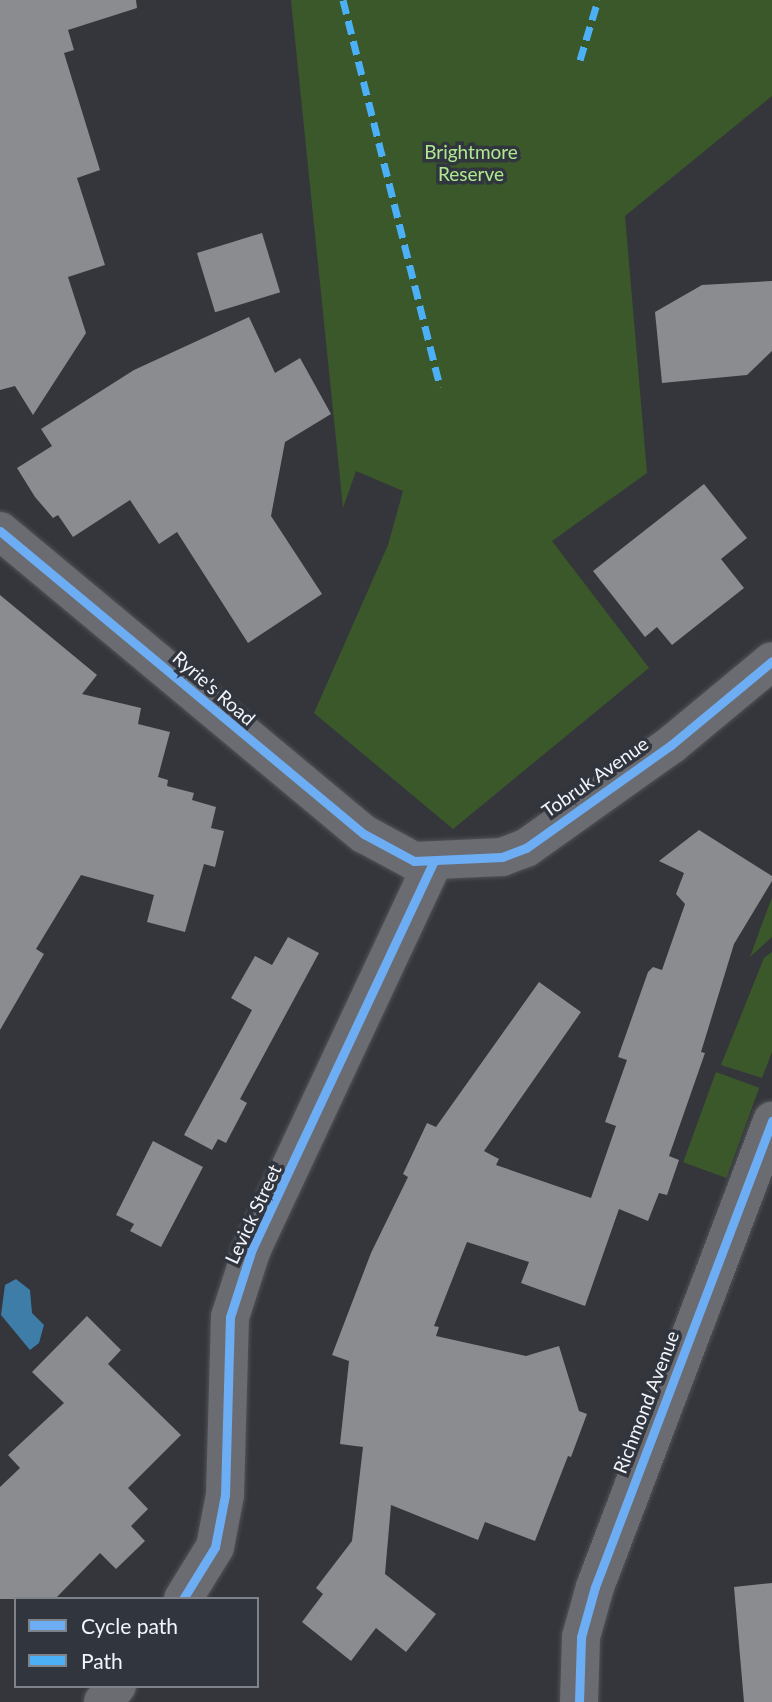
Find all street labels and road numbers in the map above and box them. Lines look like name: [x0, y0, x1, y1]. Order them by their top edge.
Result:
street label: Ryrie's Road: [168, 646, 260, 730]
street label: Tobruk Avenue: [537, 732, 653, 822]
street label: Levick Street: [220, 1161, 286, 1267]
street label: Richmond Avenue: [608, 1327, 684, 1477]

